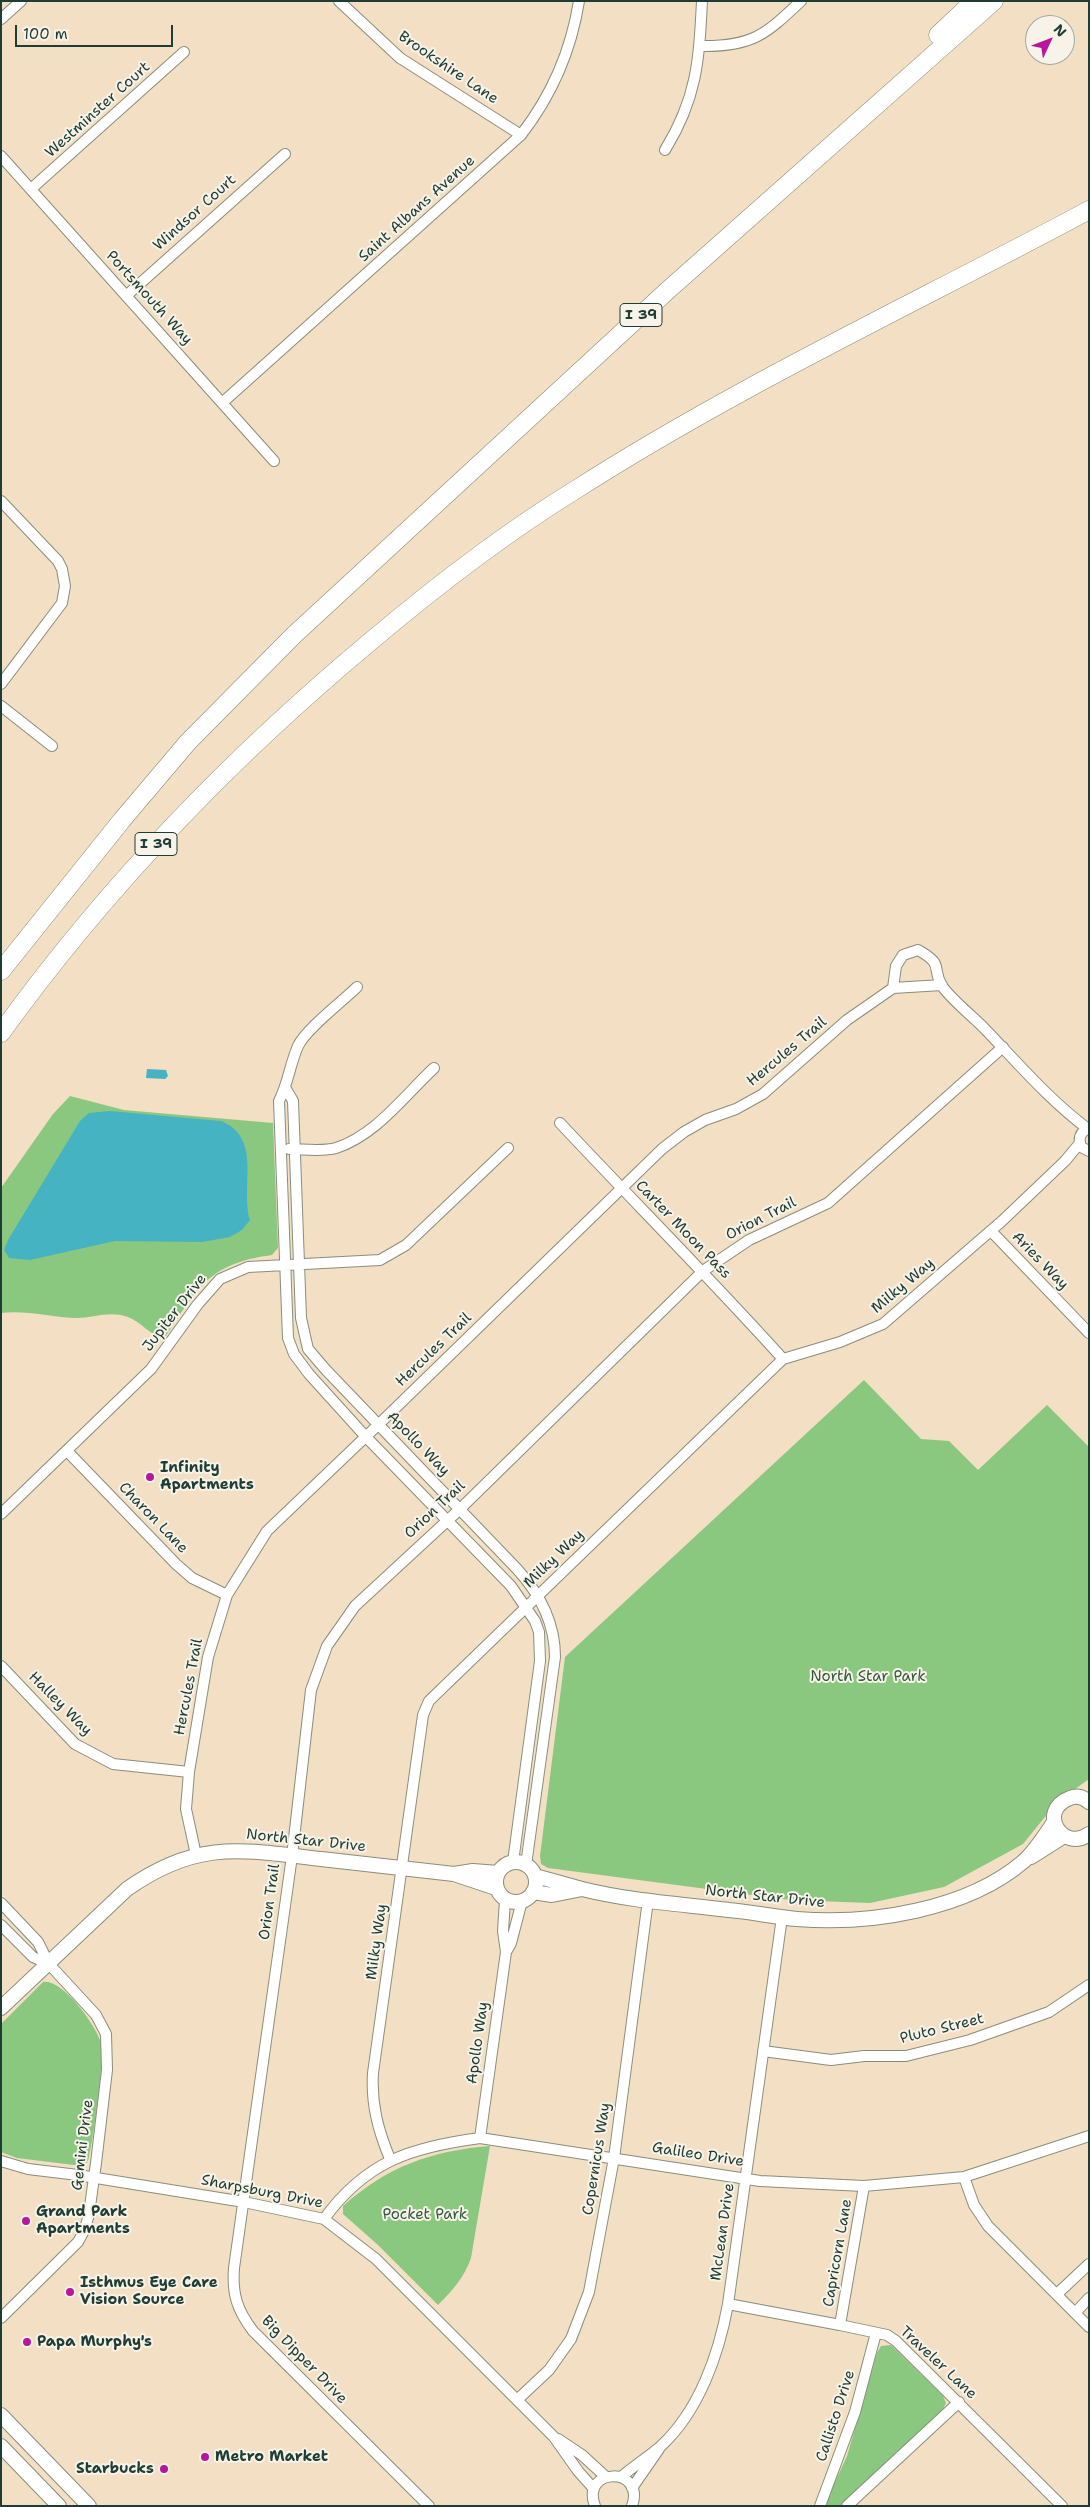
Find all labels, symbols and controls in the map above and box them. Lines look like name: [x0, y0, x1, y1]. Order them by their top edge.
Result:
scale bar: [18, 15, 175, 47]
north arrow: [1025, 15, 1075, 65]
text: N: [1050, 20, 1071, 41]
text: 100 m: [23, 24, 68, 44]
street label: Brookshire Lane: [395, 28, 501, 108]
street label: Westminster Court: [42, 58, 154, 162]
street label: Saint Albans Avenue: [355, 152, 479, 266]
street label: Windsor Court: [150, 171, 240, 255]
street label: Portsmouth Way: [102, 247, 196, 349]
road number: I 39: [620, 304, 662, 326]
road number: I 39: [135, 832, 177, 856]
street label: Hercules Trail: [744, 1013, 830, 1091]
street label: Carter Moon Pass: [631, 1177, 735, 1283]
street label: Orion Trail: [723, 1194, 799, 1244]
street label: Aries Way: [1008, 1228, 1072, 1294]
street label: Milky Way: [868, 1254, 938, 1318]
street label: Jupiter Drive: [139, 1271, 211, 1355]
street label: Hercules Trail: [392, 1309, 476, 1391]
street label: Apollo Way: [383, 1408, 453, 1480]
place label: Infinity Apartments: [160, 1459, 254, 1494]
marker: Infinity Apartments: [144, 1471, 156, 1483]
street label: Orion Trail: [401, 1477, 469, 1543]
street label: Charon Lane: [115, 1479, 191, 1557]
street label: Milky Way: [520, 1526, 588, 1592]
street label: Hercules Trail: [171, 1637, 207, 1737]
street label: Halley Way: [24, 1668, 96, 1740]
park label: North Star Park: [810, 1668, 926, 1686]
street label: North Star Drive: [245, 1826, 367, 1856]
street label: Orion Trail: [256, 1863, 284, 1941]
street label: North Star Drive: [704, 1882, 826, 1912]
street label: Milky Way: [363, 1903, 391, 1981]
street label: Apollo Way: [463, 2001, 493, 2085]
street label: Pluto Street: [898, 2010, 986, 2048]
street label: Gemini Drive: [68, 2098, 98, 2192]
street label: Copernicus Way: [579, 2101, 615, 2217]
street label: Galileo Drive: [651, 2139, 745, 2171]
street label: Sharpsburg Drive: [200, 2171, 324, 2213]
street label: McLean Drive: [707, 2182, 739, 2282]
street label: Capricorn Lane: [820, 2198, 856, 2308]
place label: Grand Park Apartments: [36, 2203, 130, 2238]
park label: Pocket Park: [383, 2206, 467, 2224]
marker: Grand Park Apartments: [20, 2215, 32, 2227]
place label: Isthmus Eye Care Vision Source: [80, 2274, 218, 2309]
marker: Isthmus Eye Care Vision Source: [64, 2286, 76, 2298]
street label: Big Dipper Drive: [257, 2312, 351, 2408]
street label: Traveler Lane: [896, 2323, 980, 2403]
place label: Papa Murphy's: [37, 2333, 152, 2351]
marker: Papa Murphy's: [21, 2336, 33, 2348]
street label: Callisto Drive: [813, 2368, 859, 2464]
place label: Metro Market: [215, 2448, 328, 2466]
marker: Metro Market: [199, 2451, 211, 2463]
place label: Starbucks: [76, 2460, 154, 2478]
marker: Starbucks: [158, 2463, 170, 2475]

